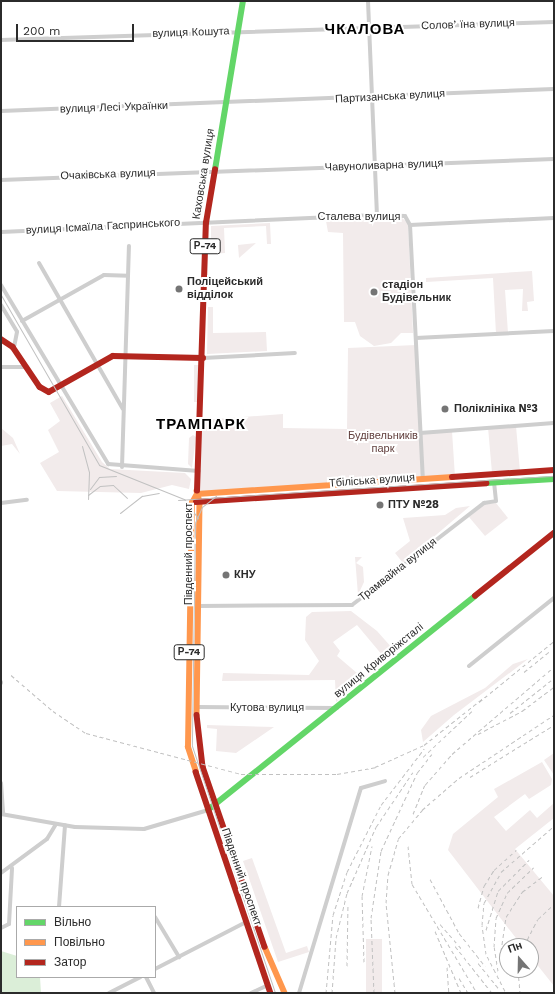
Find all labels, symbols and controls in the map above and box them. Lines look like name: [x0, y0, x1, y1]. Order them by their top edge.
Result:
scale bar: [18, 16, 136, 42]
street label: Соловʼїна вулиця: [421, 17, 515, 33]
district label: ЧКАЛОВА: [325, 21, 405, 39]
text: 200 m: [23, 24, 60, 38]
street label: вулиця Кошута: [152, 25, 230, 41]
street label: Партизанська вулиця: [335, 88, 445, 106]
street label: вулиця Лесі Українки: [60, 100, 168, 116]
street label: Каховська вулиця: [190, 128, 218, 220]
street label: Чавуноливарна вулиця: [324, 157, 444, 175]
street label: Очаківська вулиця: [60, 167, 156, 183]
street label: Сталева вулиця: [318, 210, 400, 224]
street label: вулиця Ісмаїла Гаспринського: [26, 216, 180, 238]
road number: Р-74: [189, 238, 221, 254]
place label: Поліцейський відділок: [187, 276, 263, 302]
place label: стадіон Будівельник: [382, 279, 451, 305]
marker: Поліцейський відділок: [174, 284, 184, 294]
marker: стадіон Будівельник: [369, 287, 379, 297]
place label: Поліклініка №3: [454, 402, 538, 416]
marker: Поліклініка №3: [439, 403, 451, 415]
district label: ТРАМПАРК: [156, 416, 246, 434]
park label: Будівельників парк: [348, 430, 418, 456]
street label: Тбіліська вулиця: [329, 471, 415, 491]
place label: ПТУ №28: [388, 498, 439, 512]
marker: ПТУ №28: [375, 500, 385, 510]
street label: Південний проспект: [182, 503, 196, 605]
street label: Трамвайна вулиця: [356, 535, 440, 605]
place label: КНУ: [234, 568, 256, 582]
marker: КНУ: [221, 570, 231, 580]
street label: вулиця Криворіжсталі: [332, 621, 426, 701]
road number: Р-74: [173, 644, 205, 660]
street label: Кутова вулиця: [230, 701, 304, 715]
street label: Південний проспект: [218, 826, 264, 928]
legend: [16, 906, 156, 978]
text: Вільно: [54, 915, 91, 929]
text: Повільно: [54, 935, 105, 949]
north arrow: [499, 938, 539, 978]
text: Пн: [506, 939, 524, 956]
text: Затор: [54, 955, 86, 969]

